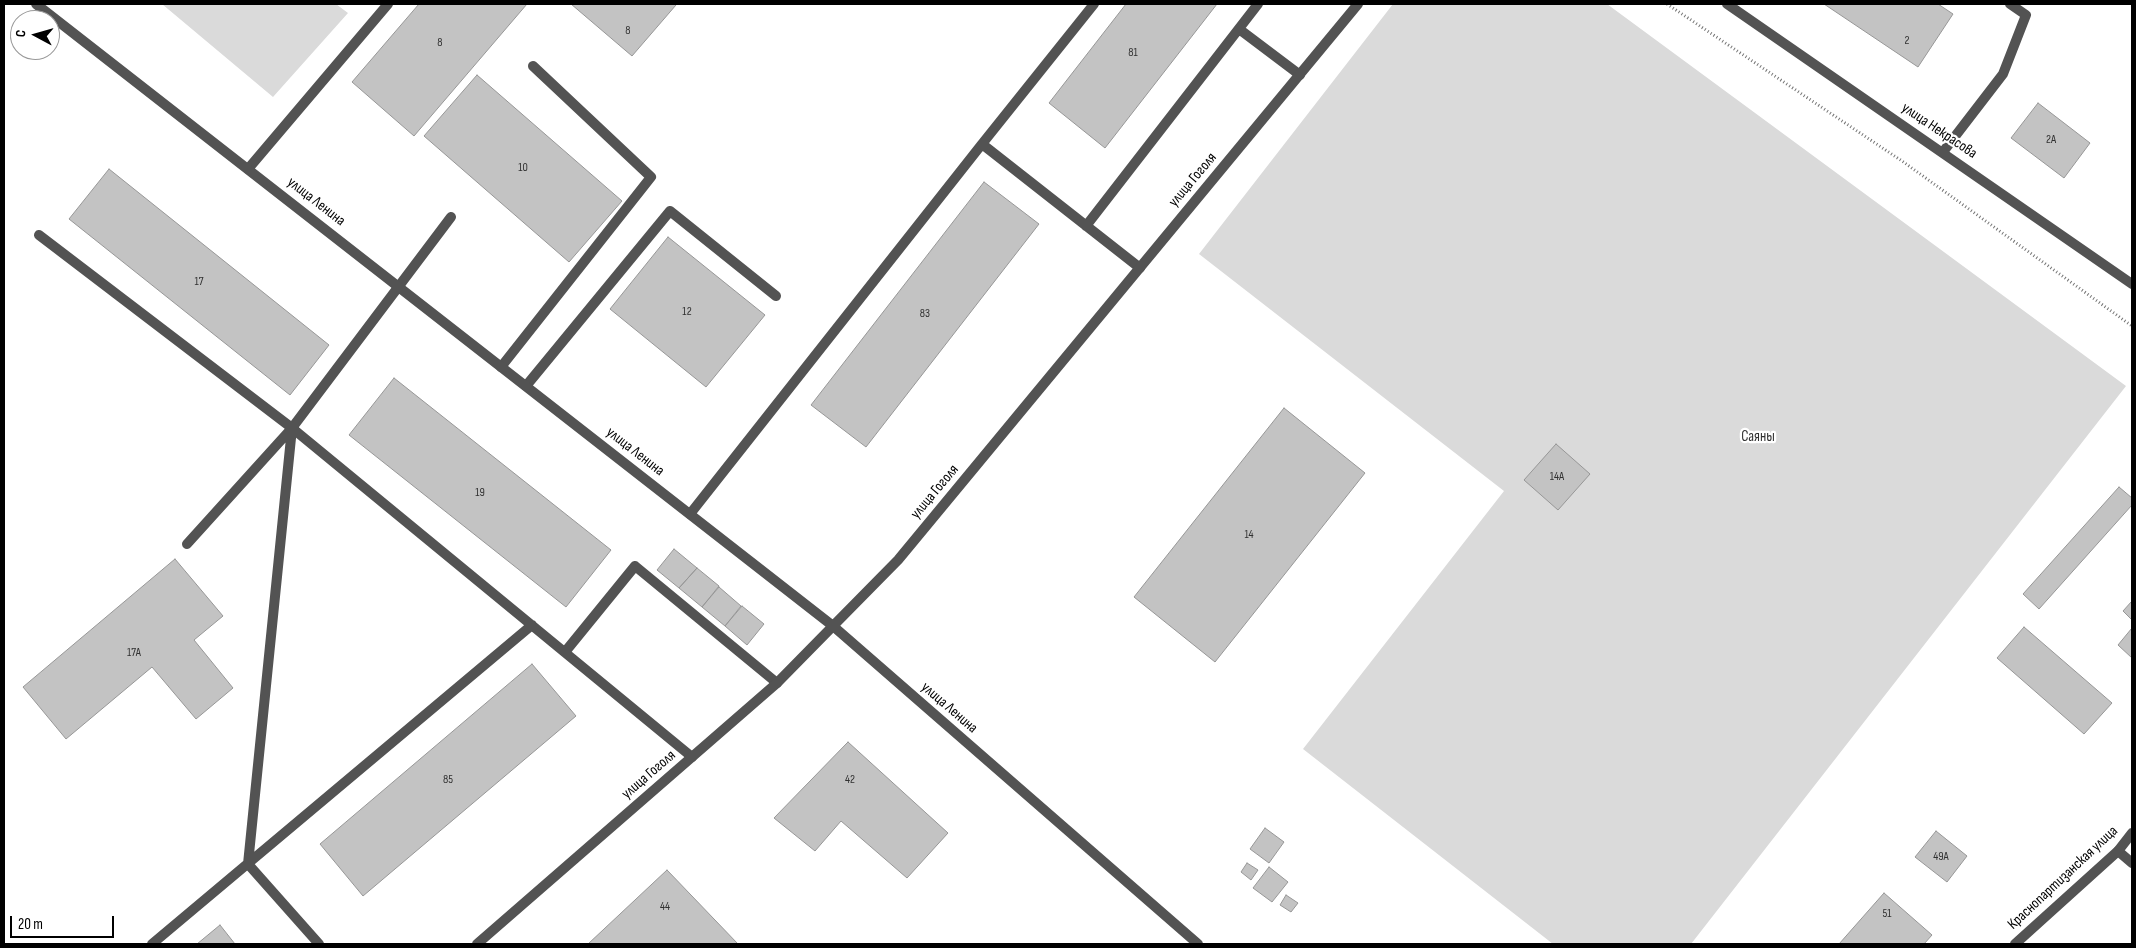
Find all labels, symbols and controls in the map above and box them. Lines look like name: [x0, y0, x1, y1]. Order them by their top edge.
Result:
north arrow: [10, 10, 60, 60]
house number: 8: [625, 24, 631, 38]
text: С: [12, 29, 29, 38]
house number: 2: [1905, 34, 1909, 48]
house number: 8: [437, 36, 443, 50]
house number: 81: [1128, 46, 1138, 60]
street label: улица Некрасова: [1898, 99, 1980, 163]
house number: 2А: [2046, 133, 2056, 147]
street label: улица Гоголя: [1165, 149, 1221, 211]
house number: 10: [518, 161, 528, 175]
street label: улица Ленина: [283, 174, 349, 230]
house number: 17: [195, 275, 203, 289]
house number: 12: [682, 305, 692, 319]
house number: 83: [920, 307, 930, 321]
street label: улица Ленина: [602, 424, 668, 480]
park label: Саяны: [1741, 428, 1775, 446]
street label: улица Гоголя: [907, 461, 963, 523]
house number: 14А: [1550, 470, 1564, 484]
house number: 19: [475, 486, 485, 500]
house number: 14: [1244, 528, 1254, 542]
house number: 17А: [127, 646, 141, 660]
street label: улица Ленина: [917, 679, 981, 737]
street label: улица Гоголя: [618, 747, 680, 803]
house number: 85: [443, 773, 453, 787]
house number: 42: [845, 773, 855, 787]
street label: Краснопартизанская улица: [2004, 822, 2122, 934]
house number: 49А: [1933, 850, 1949, 864]
house number: 44: [660, 900, 670, 914]
scale bar: [12, 906, 116, 938]
house number: 51: [1882, 907, 1892, 921]
text: 20 m: [18, 915, 43, 934]

